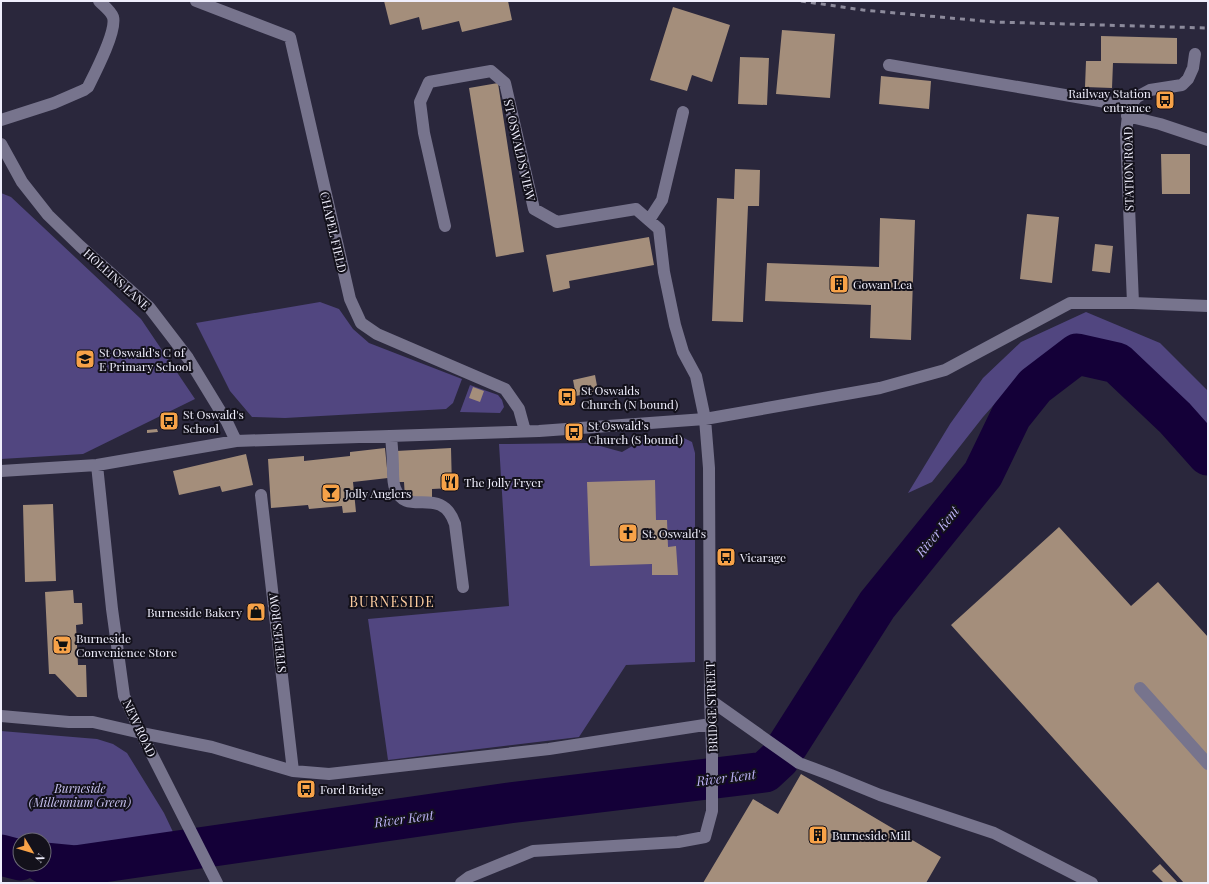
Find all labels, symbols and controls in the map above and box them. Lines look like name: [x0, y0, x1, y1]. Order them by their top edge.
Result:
place label: Railway Station entrance: [1068, 85, 1151, 115]
bus stop icon: Railway Station entrance: [1154, 89, 1176, 111]
street label: ST OSWALDS VIEW: [500, 97, 540, 203]
street label: STATION ROAD: [1119, 126, 1137, 211]
street label: CHAPEL FIELD: [317, 190, 351, 275]
street label: HOLLINS LANE: [80, 245, 154, 313]
building icon: Gowan Lea: [828, 273, 850, 295]
place label: Gowan Lea: [853, 276, 912, 292]
place label: St Oswald's C of E Primary School: [99, 344, 192, 374]
school or university icon: St Oswald's C of E Primary School: [74, 348, 96, 370]
place label: St Oswalds Church (N bound): [581, 382, 678, 412]
bus stop icon: St Oswalds Church (N bound): [556, 386, 578, 408]
place label: St Oswald's School: [183, 406, 244, 436]
bus stop icon: St Oswald's School: [158, 410, 180, 432]
place label: St Oswald's Church (S bound): [588, 417, 683, 447]
bus stop icon: St Oswald's Church (S bound): [563, 421, 585, 443]
restaurant icon: The Jolly Fryer: [439, 471, 461, 493]
place label: The Jolly Fryer: [464, 474, 543, 490]
bar icon: Jolly Anglers: [320, 482, 342, 504]
place label: Jolly Anglers: [344, 485, 411, 501]
water label: River Kent: [911, 502, 963, 560]
church icon: St. Oswald's: [617, 522, 639, 544]
place label: St. Oswald's: [642, 525, 706, 541]
bus stop icon: Vicarage: [715, 546, 737, 568]
place label: Vicarage: [739, 549, 786, 565]
street label: STEELES ROW: [265, 592, 289, 674]
district label: BURNESIDE: [349, 592, 435, 611]
shop icon: Burneside Bakery: [245, 601, 267, 623]
place label: Burneside Bakery: [147, 604, 242, 620]
place label: Burneside Convenience Store: [76, 630, 177, 660]
supermarket icon: Burneside Convenience Store: [51, 634, 73, 656]
street label: BRIDGE STREET: [701, 661, 721, 752]
street label: NEW ROAD: [120, 697, 160, 760]
water label: River Kent: [694, 765, 757, 789]
bus stop icon: Ford Bridge: [295, 778, 317, 800]
park label: Burneside (Millennium Green): [29, 780, 131, 810]
place label: Ford Bridge: [320, 781, 384, 797]
water label: River Kent: [372, 805, 435, 831]
building icon: Burneside Mill: [807, 824, 829, 846]
place label: Burneside Mill: [832, 827, 911, 843]
north arrow: [12, 832, 52, 872]
text: N: [32, 851, 49, 866]

